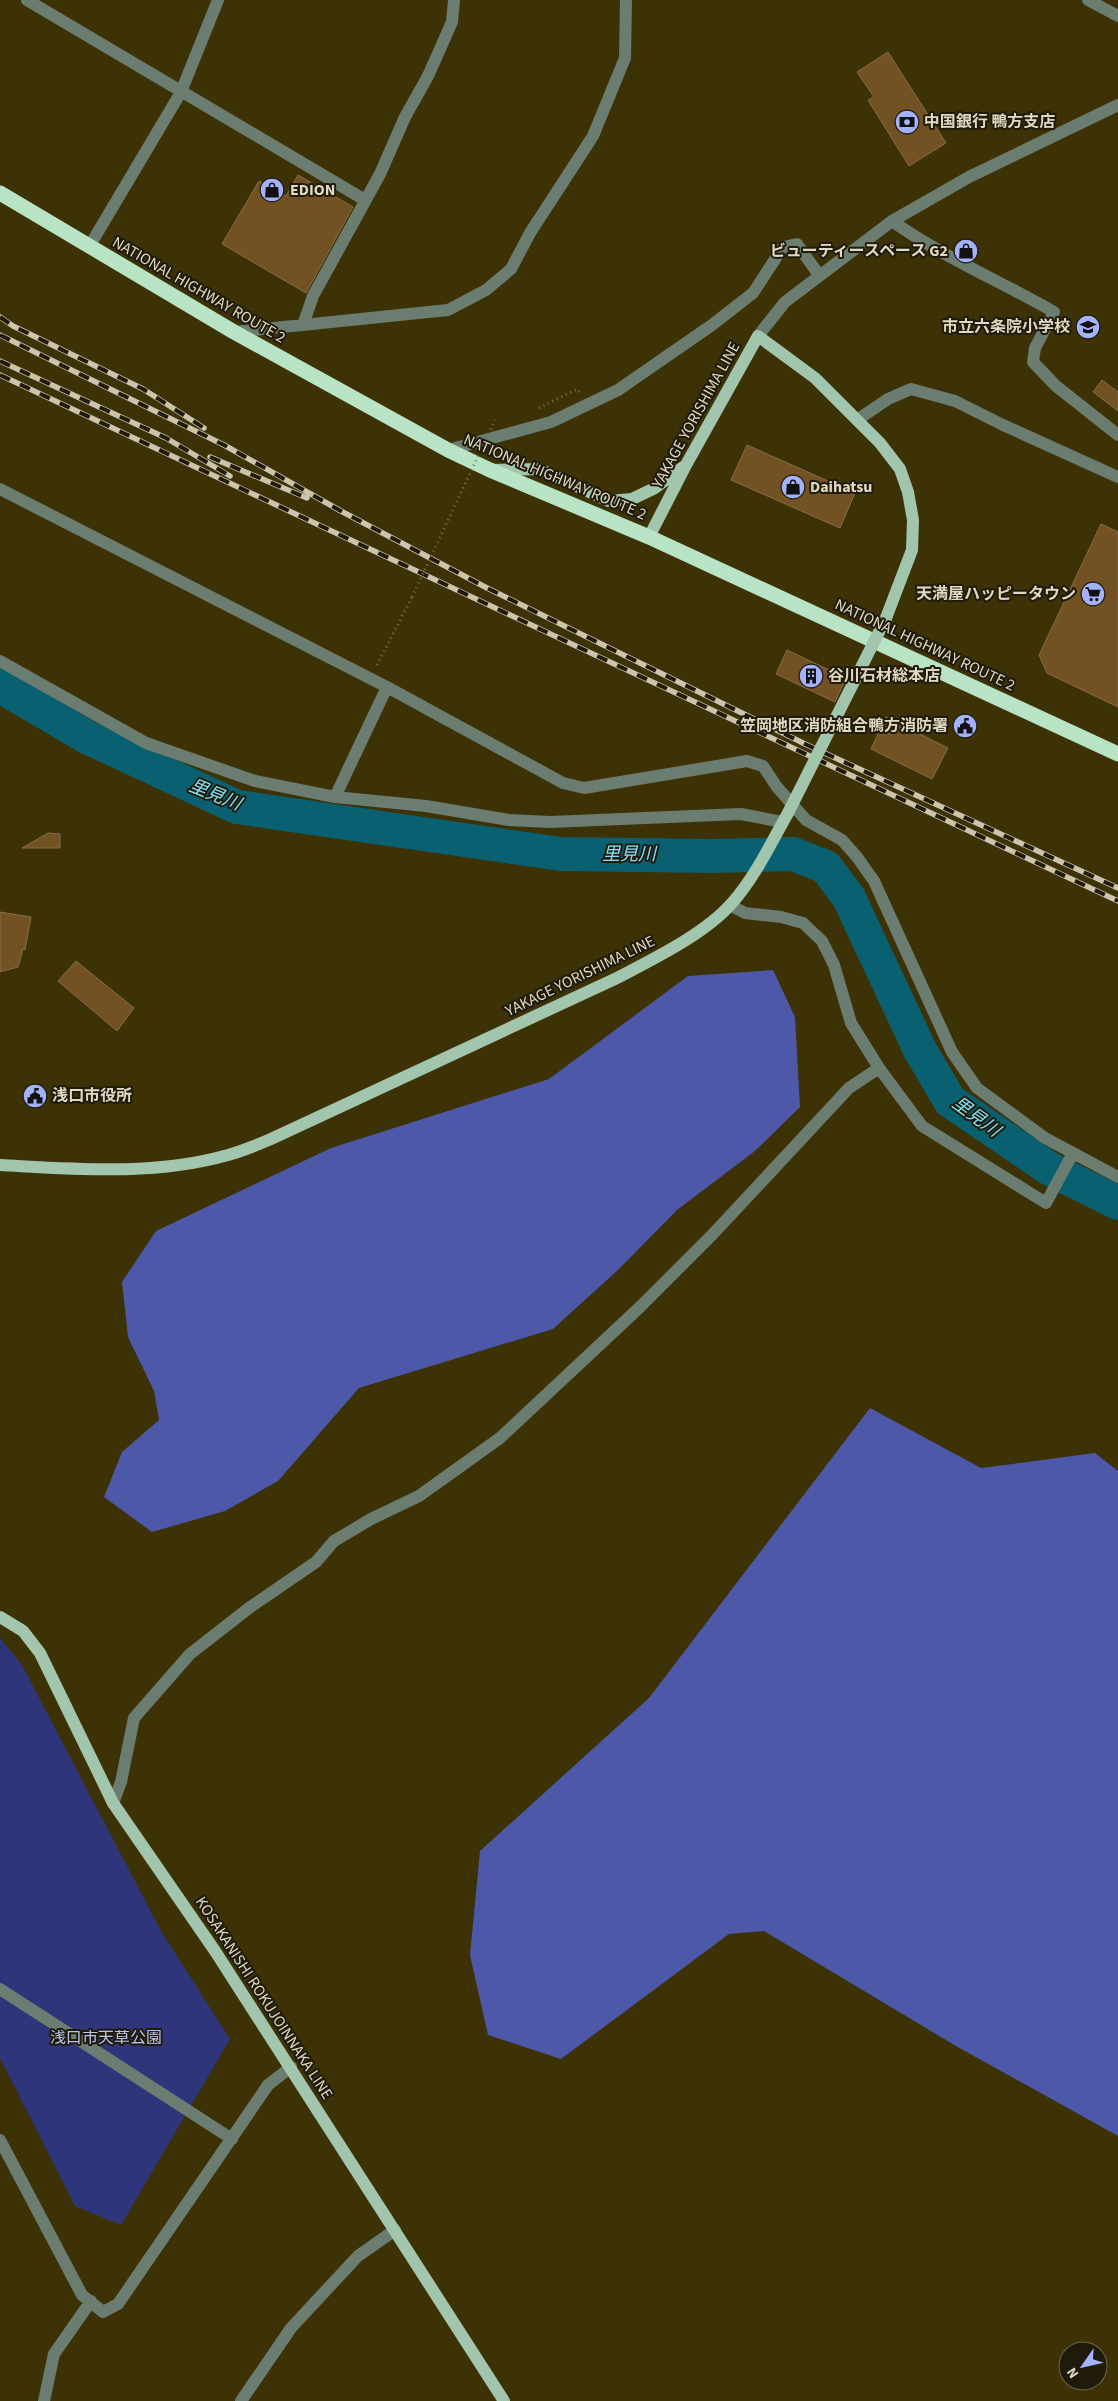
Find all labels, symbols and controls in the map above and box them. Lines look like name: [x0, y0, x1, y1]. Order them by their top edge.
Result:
bank icon: 中国銀行 鴨方支店: [894, 109, 920, 135]
place label: 中国銀行 鴨方支店: [924, 111, 1055, 133]
shop icon: EDION: [259, 177, 285, 203]
place label: EDION: [290, 179, 335, 201]
street label: NATIONAL HIGHWAY ROUTE 2: [108, 231, 290, 349]
shop icon: ビューティースペース G2: [953, 238, 979, 264]
place label: ビューティースペース G2: [770, 240, 948, 262]
school or university icon: 市立六条院小学校: [1075, 314, 1101, 340]
place label: 市立六条院小学校: [942, 316, 1070, 338]
street label: YAKAGE YORISHIMA LINE: [646, 338, 745, 493]
street label: NATIONAL HIGHWAY ROUTE 2: [460, 428, 650, 526]
shop icon: Daihatsu: [780, 474, 806, 500]
place label: Daihatsu: [810, 476, 872, 498]
supermarket icon: 天満屋ハッピータウン: [1080, 581, 1106, 607]
place label: 天満屋ハッピータウン: [916, 583, 1076, 605]
street label: NATIONAL HIGHWAY ROUTE 2: [831, 593, 1019, 697]
building icon: 谷川石材総本店: [798, 663, 824, 689]
place label: 谷川石材総本店: [828, 665, 940, 687]
public building icon: 笠岡地区消防組合鴨方消防署: [952, 713, 978, 739]
place label: 笠岡地区消防組合鴨方消防署: [740, 715, 948, 737]
water label: 里見川: [185, 773, 247, 817]
water label: 里見川: [602, 842, 658, 867]
street label: YAKAGE YORISHIMA LINE: [501, 930, 659, 1022]
public building icon: 浅口市役所: [22, 1083, 48, 1109]
place label: 浅口市役所: [52, 1085, 132, 1107]
water label: 里見川: [947, 1091, 1007, 1144]
street label: KOSAKANISHI ROKUJOINNAKA LINE: [190, 1892, 338, 2104]
park label: 浅口市天草公園: [50, 2027, 162, 2049]
north arrow: [1058, 2341, 1108, 2391]
text: N: [1062, 2363, 1084, 2382]

